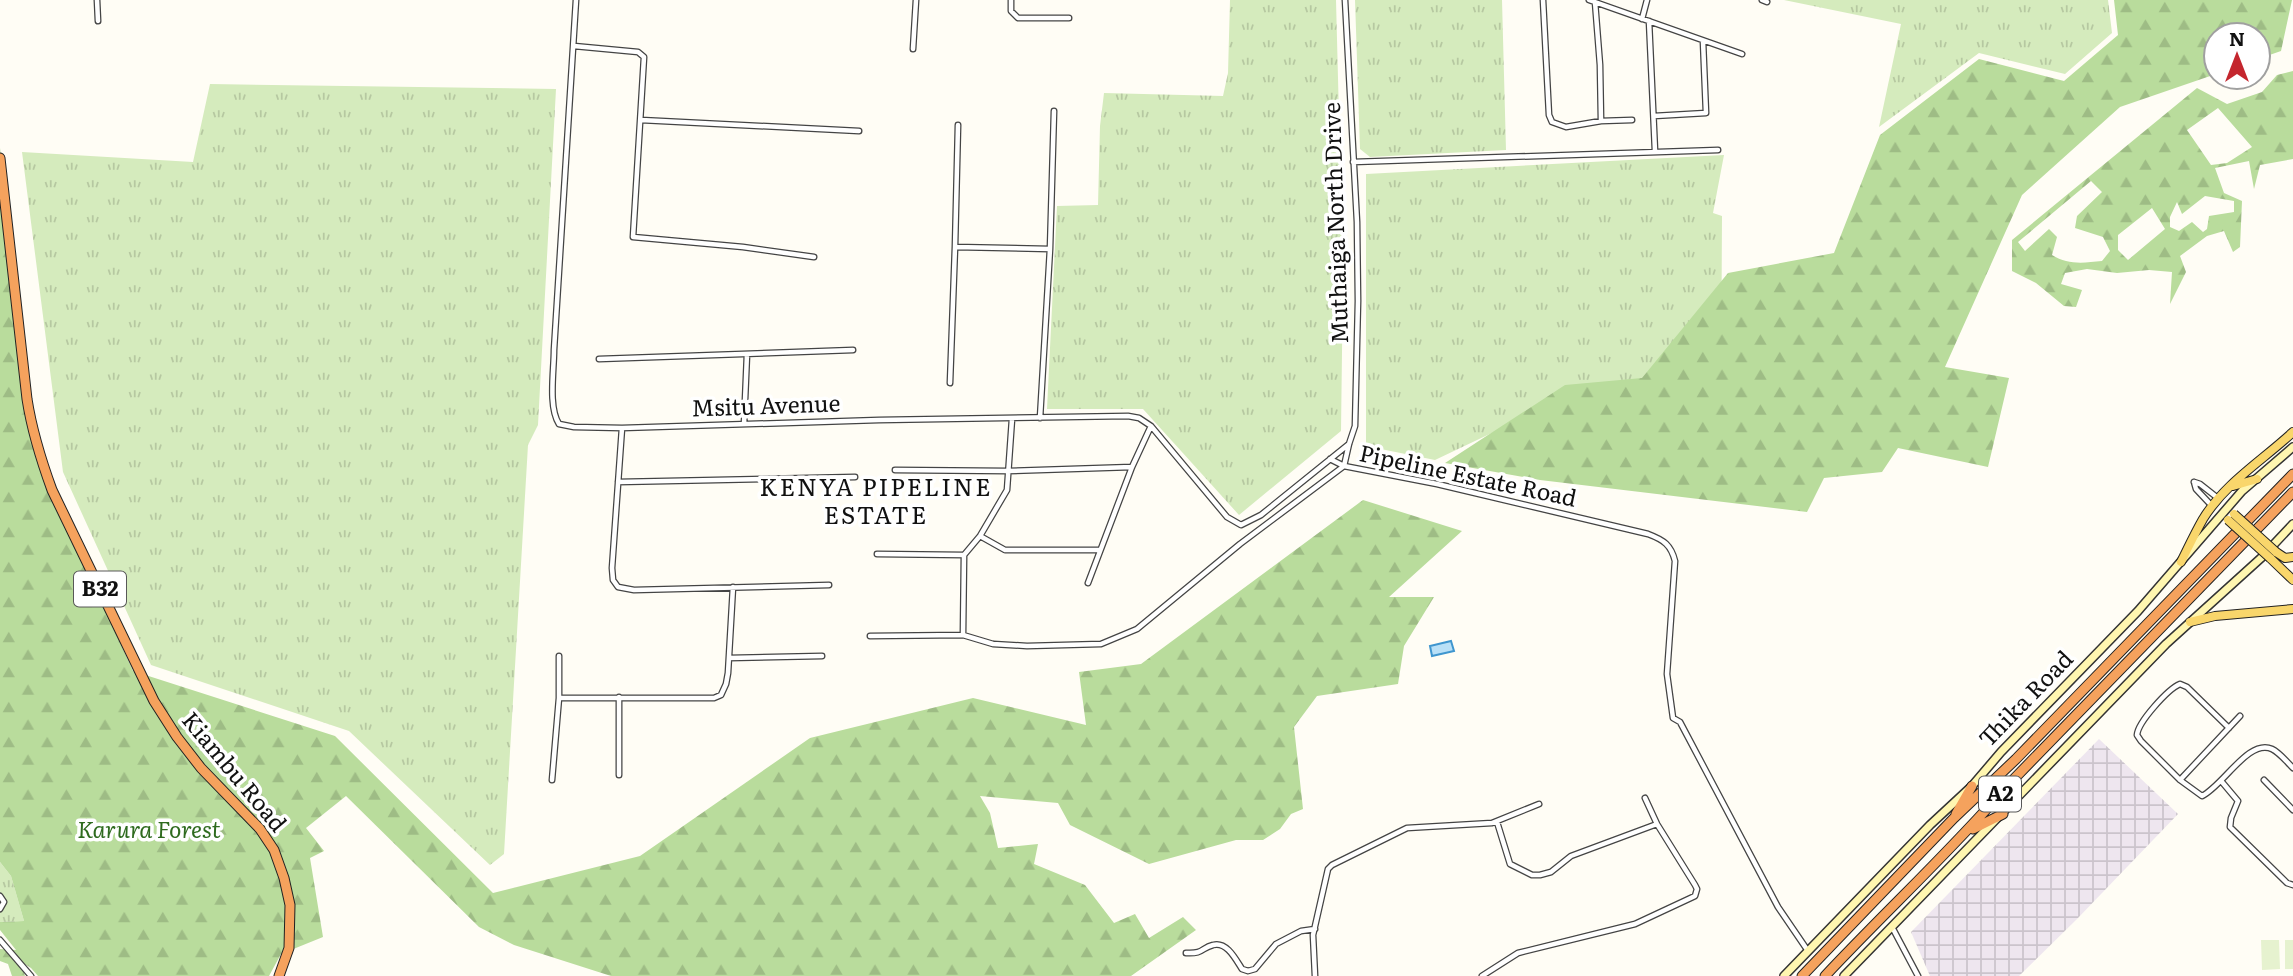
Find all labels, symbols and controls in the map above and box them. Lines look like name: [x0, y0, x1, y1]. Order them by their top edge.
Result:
north arrow: [2202, 21, 2272, 91]
text: N: [2229, 24, 2245, 52]
street label: Muthaiga North Drive: [1313, 102, 1355, 344]
street label: Msitu Avenue: [691, 384, 841, 424]
street label: Pipeline Estate Road: [1357, 434, 1580, 514]
district label: KENYA PIPELINE ESTATE: [760, 468, 992, 531]
road number: B32: [74, 572, 126, 606]
street label: Thika Road: [1970, 642, 2079, 754]
street label: Kiambu Road: [175, 703, 296, 838]
road number: A2: [1979, 776, 2021, 812]
park label: Karura Forest: [77, 811, 221, 845]

